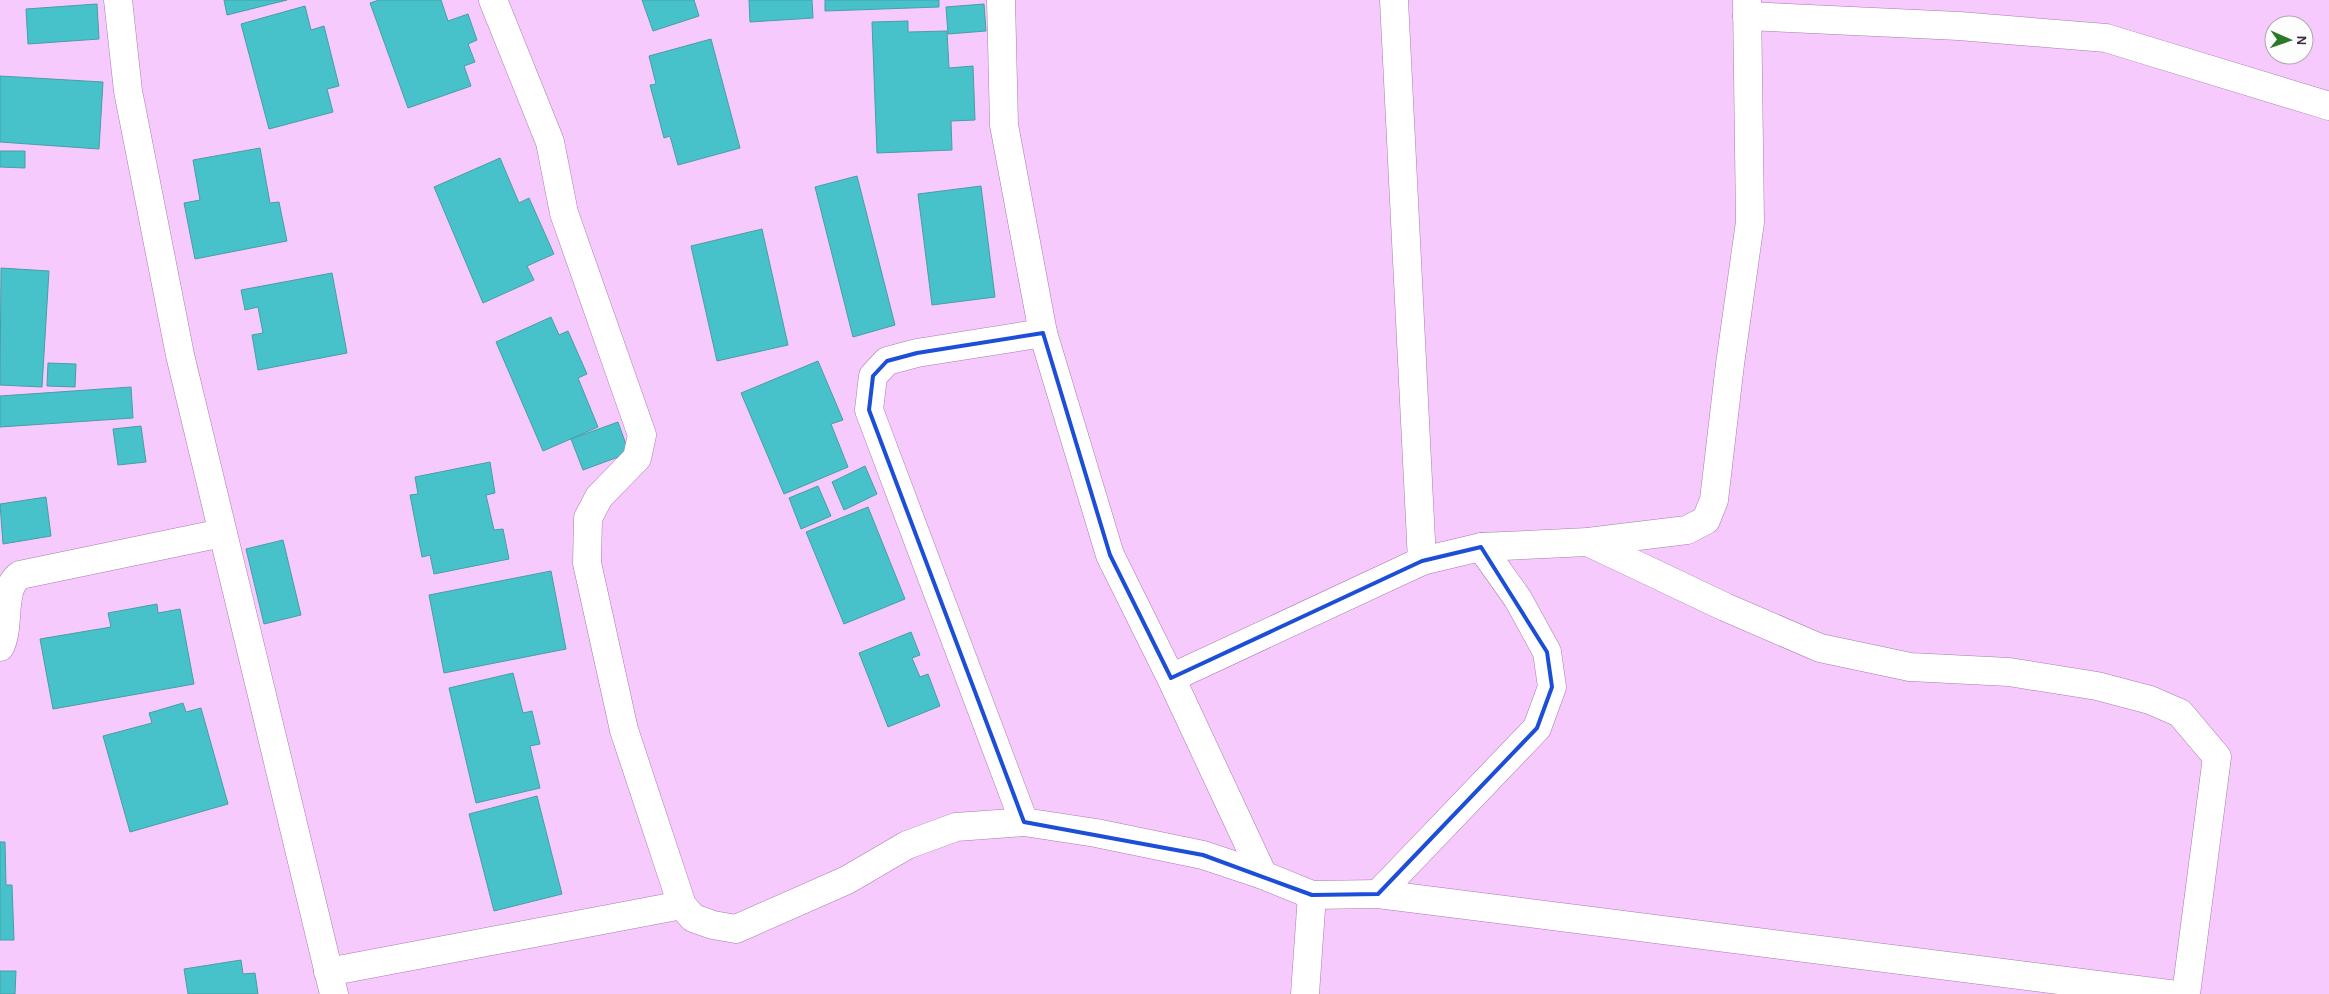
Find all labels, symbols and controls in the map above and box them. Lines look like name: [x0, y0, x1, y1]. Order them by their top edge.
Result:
north arrow: [2264, 15, 2314, 65]
text: N: [2293, 35, 2310, 46]

